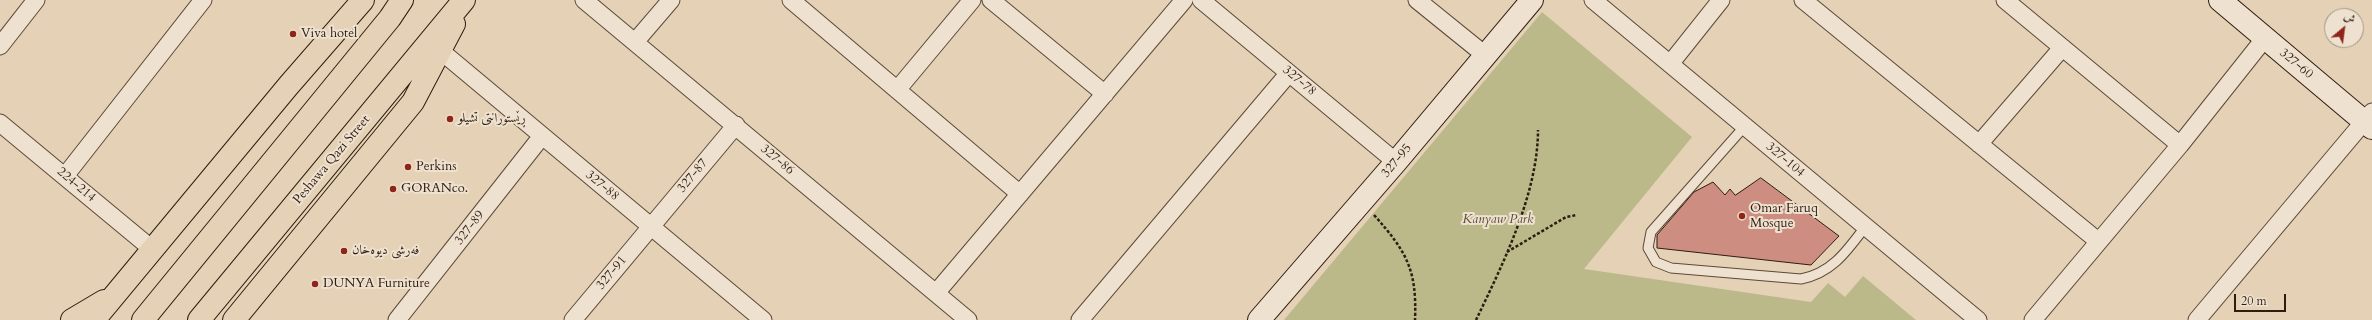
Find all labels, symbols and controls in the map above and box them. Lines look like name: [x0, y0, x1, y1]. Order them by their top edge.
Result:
north arrow: [2324, 8, 2364, 48]
text: ش: [2341, 9, 2358, 27]
place label: Viva hotel: [301, 26, 357, 42]
marker: Viva hotel: [288, 29, 298, 39]
street label: 327-60: [2276, 45, 2316, 83]
street label: 327-78: [1279, 62, 1319, 100]
place label: ڕێستورانتی تشیلو: [458, 111, 526, 127]
street label: Peshawa Qazi Street: [290, 112, 374, 208]
marker: ڕێستورانتی تشیلو: [445, 114, 455, 124]
street label: 327-104: [1762, 139, 1808, 181]
street label: 327-86: [757, 141, 797, 179]
street label: 327-95: [1378, 141, 1416, 181]
street label: 327-87: [674, 156, 712, 196]
place label: Perkins: [416, 159, 457, 175]
marker: Perkins: [403, 162, 413, 172]
street label: 224-214: [53, 164, 99, 206]
street label: 327-88: [582, 167, 622, 205]
place label: GORANco.: [401, 181, 468, 197]
marker: GORANco.: [388, 184, 398, 194]
place label: Omar Faruq Mosque: [1750, 201, 1818, 232]
street label: 327-89: [452, 208, 488, 248]
marker: Omar Faruq Mosque: [1737, 211, 1747, 221]
park label: Kanyaw Park: [1462, 212, 1534, 228]
place label: فەرشی دیوەخان: [352, 243, 419, 259]
marker: فەرشی دیوەخان: [339, 246, 349, 256]
street label: 327-91: [593, 253, 631, 293]
place label: DUNYA Furniture: [323, 276, 430, 292]
marker: DUNYA Furniture: [310, 279, 320, 289]
scale bar: [2236, 286, 2288, 312]
text: 20 m: [2241, 293, 2267, 309]

